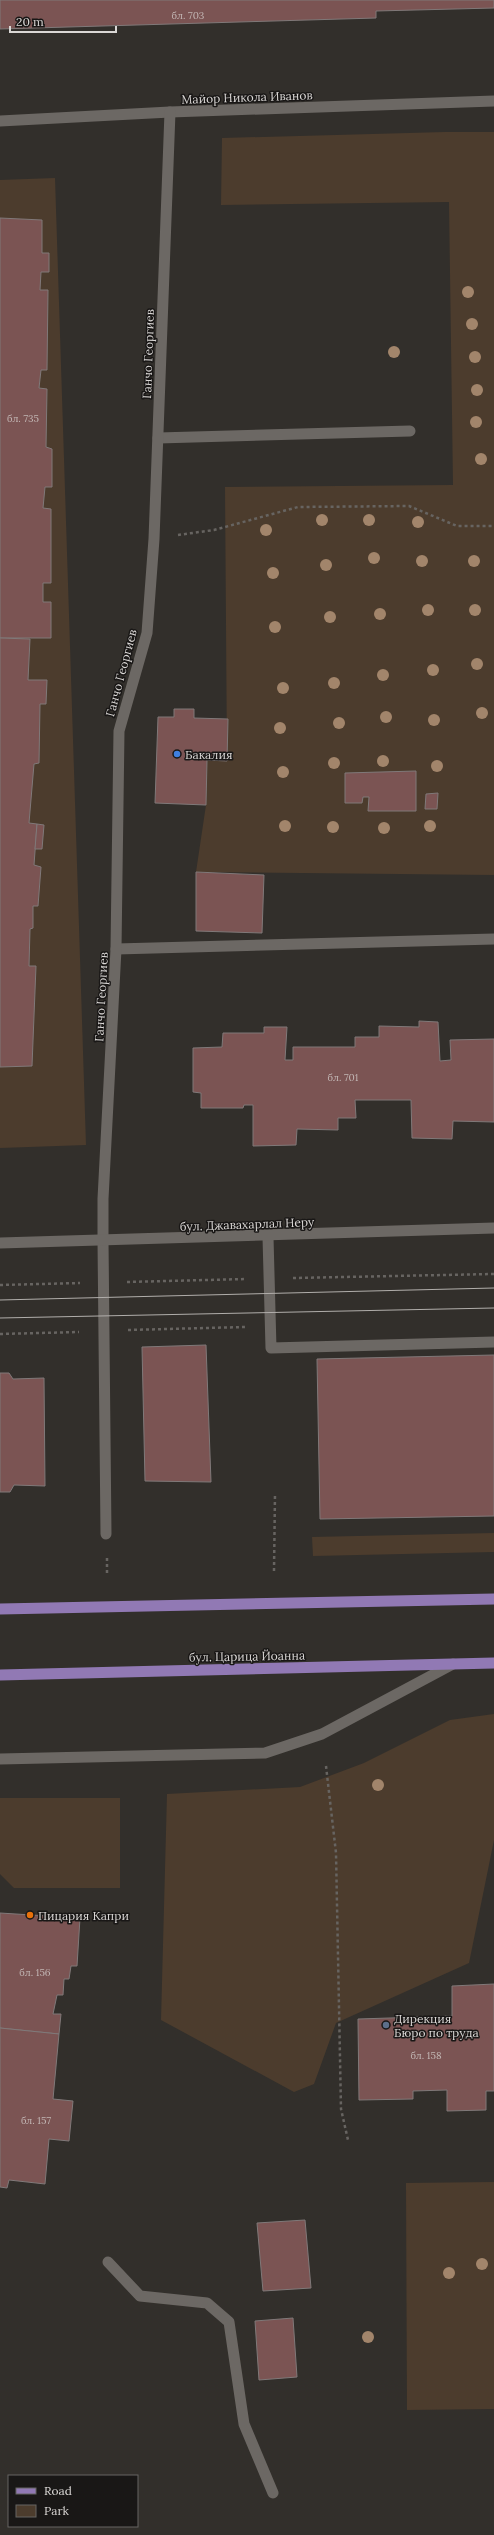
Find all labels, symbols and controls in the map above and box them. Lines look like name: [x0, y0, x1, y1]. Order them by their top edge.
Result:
scale bar: [10, 8, 116, 34]
house number: бл. 703: [172, 9, 205, 22]
text: 20 m: [16, 14, 44, 29]
street label: Майор Никола Иванов: [181, 87, 313, 107]
street label: Ганчо Георгиев: [139, 309, 157, 399]
house number: бл. 735: [7, 412, 39, 425]
street label: Ганчо Георгиев: [102, 628, 140, 718]
place label: Бакалия: [185, 747, 232, 762]
marker: Бакалия: [172, 749, 182, 759]
street label: Ганчо Георгиев: [91, 952, 111, 1042]
house number: бл. 701: [328, 1071, 359, 1084]
street label: бул. Джавахарлал Неру: [180, 1214, 315, 1234]
street label: бул. Царица Йоанна: [189, 1647, 305, 1665]
place label: Пицария Капри: [38, 1908, 129, 1923]
marker: Пицария Капри: [25, 1910, 35, 1920]
house number: бл. 156: [19, 1966, 51, 1979]
place label: Дирекция Бюро по труда: [394, 2011, 479, 2040]
marker: Дирекция Бюро по труда: [381, 2020, 391, 2030]
house number: бл. 158: [410, 2049, 442, 2062]
house number: бл. 157: [21, 2114, 51, 2127]
legend: [8, 2475, 138, 2527]
text: Road: [44, 2483, 72, 2498]
text: Park: [44, 2503, 70, 2518]

